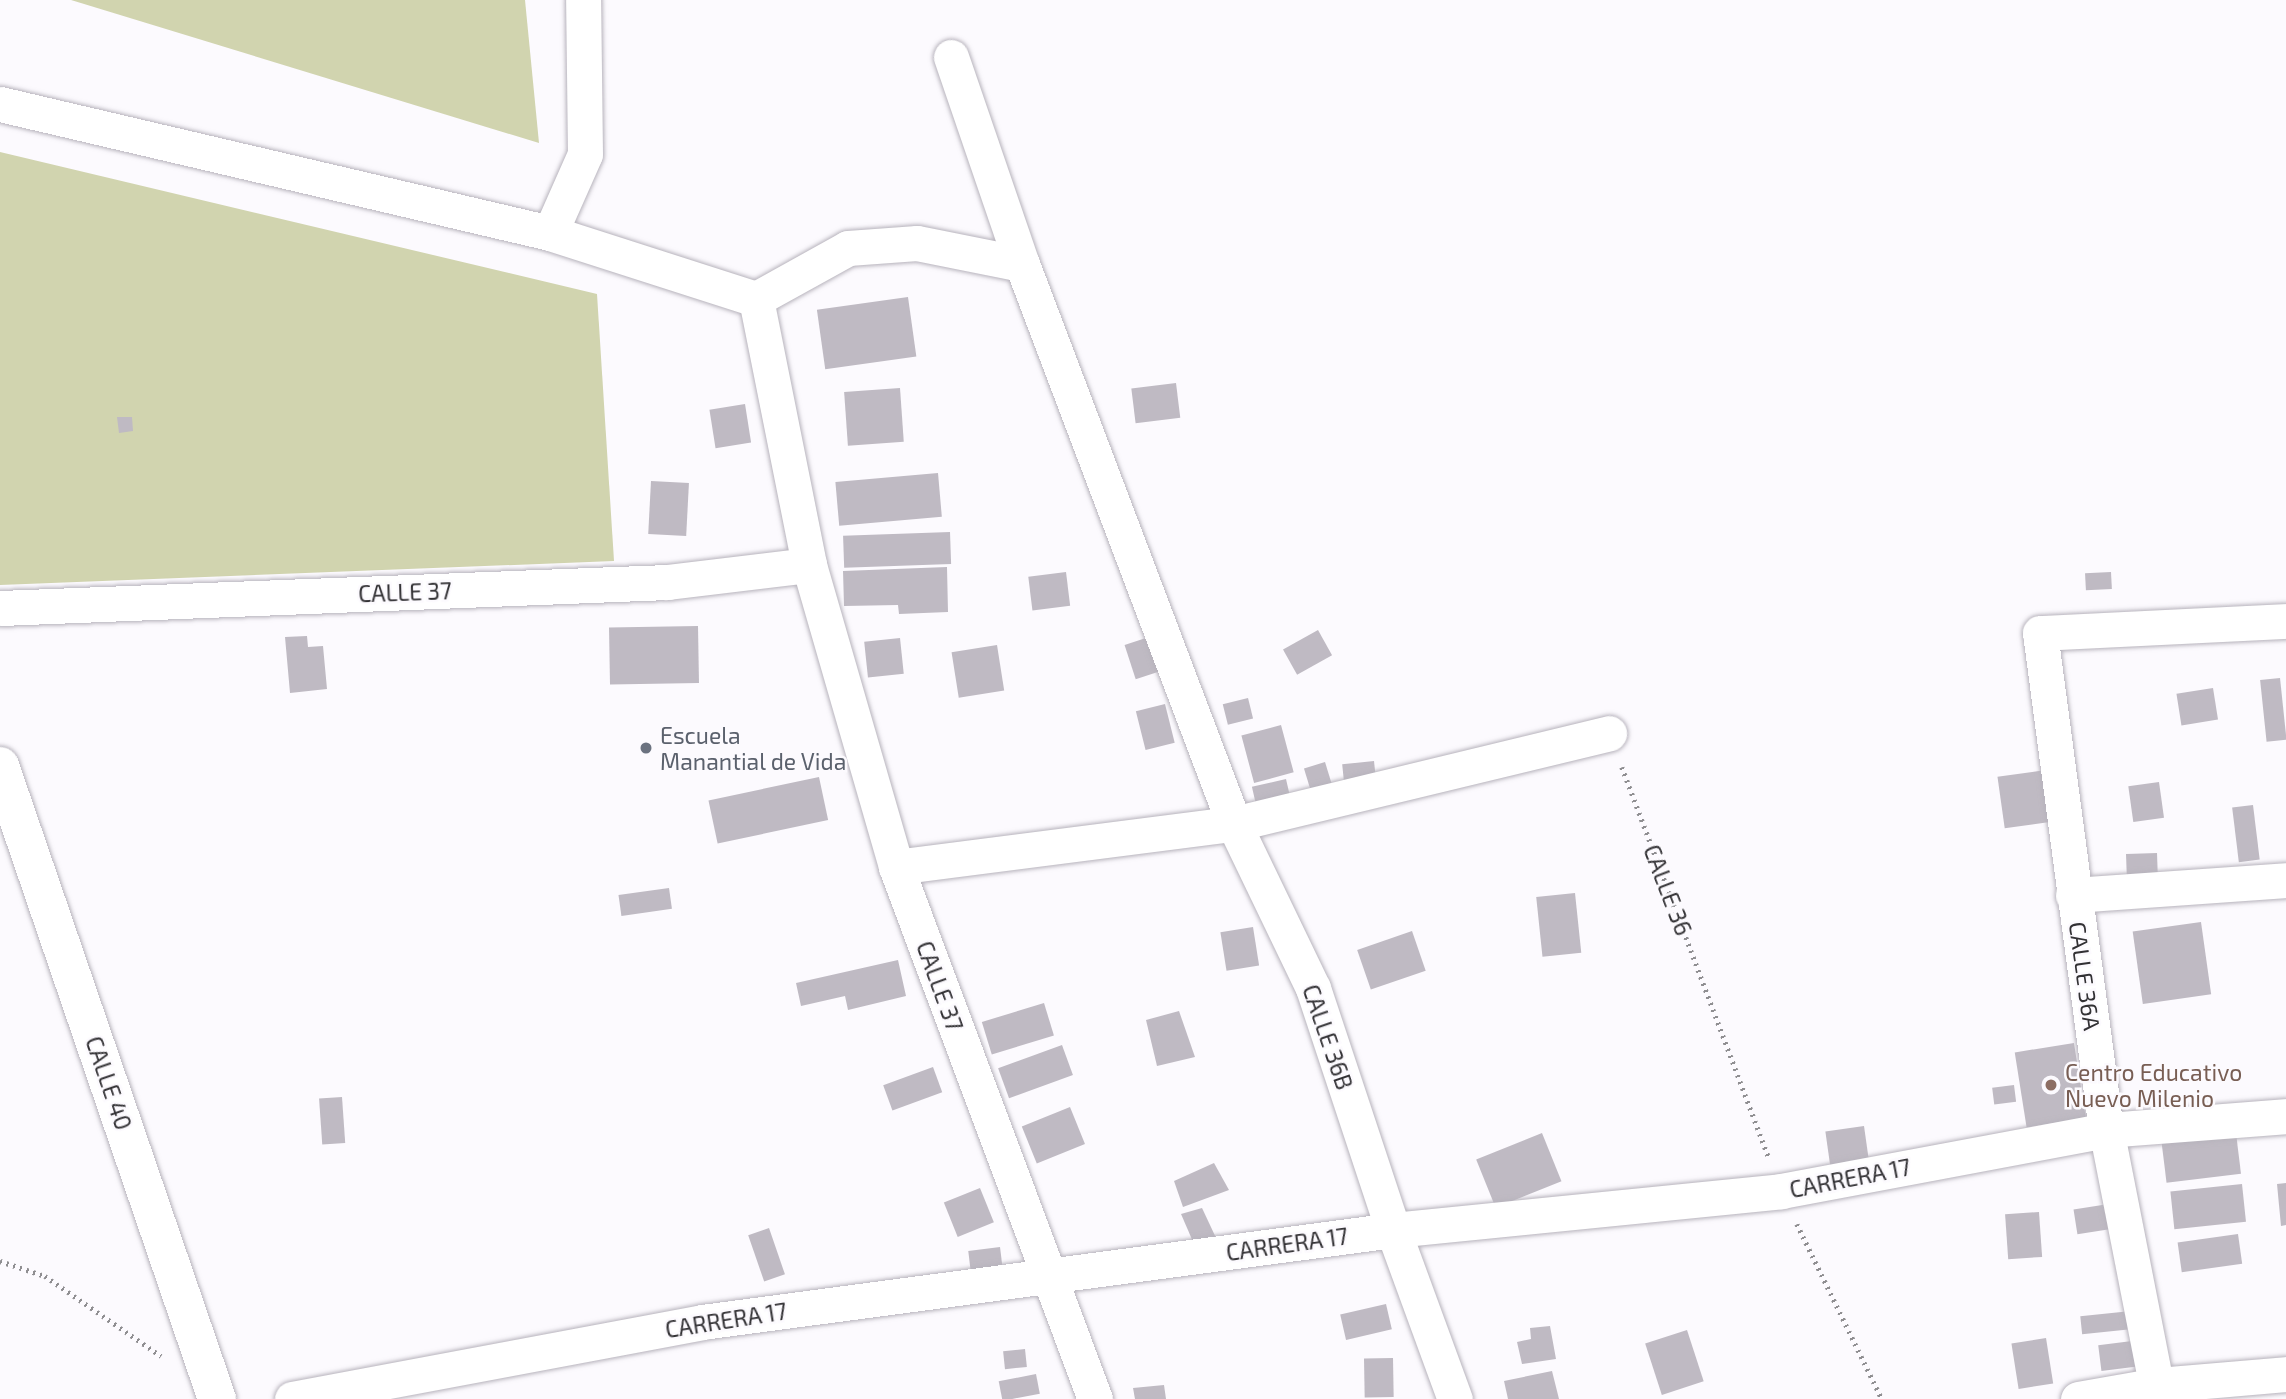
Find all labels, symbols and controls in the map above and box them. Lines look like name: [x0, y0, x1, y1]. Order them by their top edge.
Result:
street label: CALLE 37: [358, 577, 452, 607]
place label: Escuela Manantial de Vida: [660, 721, 847, 775]
marker: Escuela Manantial de Vida: [638, 740, 654, 756]
street label: CALLE 36: [1638, 841, 1698, 939]
street label: CALLE 36A: [2064, 920, 2106, 1032]
street label: CALLE 37: [911, 937, 969, 1035]
street label: CALLE 36B: [1297, 981, 1359, 1093]
street label: CALLE 40: [80, 1033, 138, 1133]
place label: Centro Educativo Nuevo Milenio: [2065, 1058, 2242, 1112]
marker: Centro Educativo Nuevo Milenio: [2043, 1077, 2059, 1093]
street label: CARRERA 17: [1787, 1153, 1913, 1203]
street label: CARRERA 17: [1224, 1222, 1350, 1266]
street label: CARRERA 17: [663, 1297, 789, 1343]

